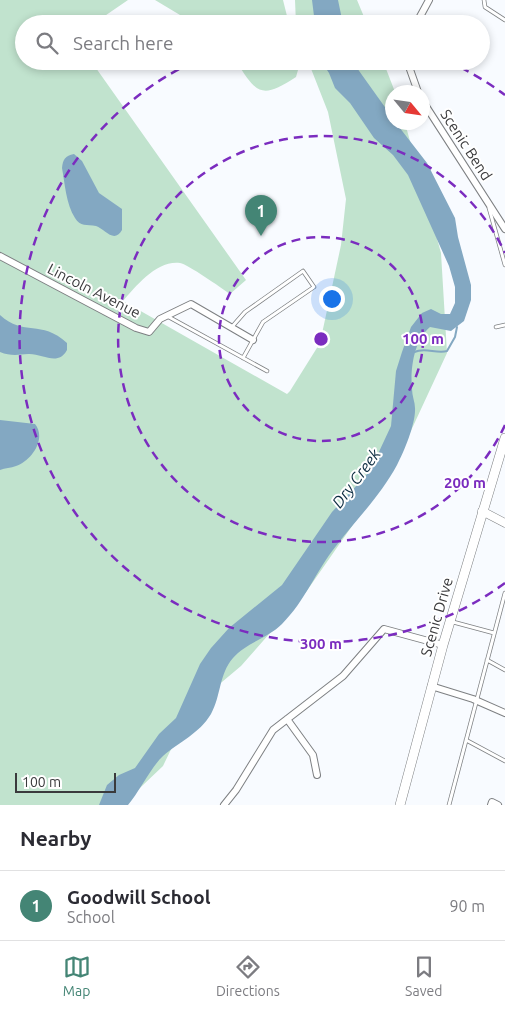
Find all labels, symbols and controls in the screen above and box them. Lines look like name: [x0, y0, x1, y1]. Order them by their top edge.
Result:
search box: [15, 15, 490, 70]
icon: search: [33, 29, 61, 57]
text: Search here: [73, 32, 173, 54]
north arrow: [385, 85, 430, 130]
street label: Scenic Bend: [437, 106, 496, 183]
pin: 1: [245, 195, 277, 236]
street label: Lincoln Avenue: [45, 260, 144, 321]
your location: [319, 286, 345, 312]
centre of rings: [312, 330, 330, 348]
text: 100 m: [402, 330, 444, 347]
water label: Dry Creek: [328, 444, 384, 511]
text: 200 m: [444, 474, 486, 491]
street label: Scenic Drive: [417, 576, 456, 658]
text: 300 m: [300, 635, 342, 652]
scale bar: [15, 770, 116, 793]
text: 100 m: [22, 774, 61, 790]
text: Nearby: [20, 826, 91, 850]
text: Goodwill School: [67, 886, 210, 908]
text: 1: [31, 897, 41, 915]
text: 90 m: [449, 897, 485, 915]
text: School: [67, 908, 115, 926]
tab: Map: [63, 953, 91, 999]
tab: Directions: [216, 953, 280, 999]
tab: Saved: [405, 953, 442, 999]

